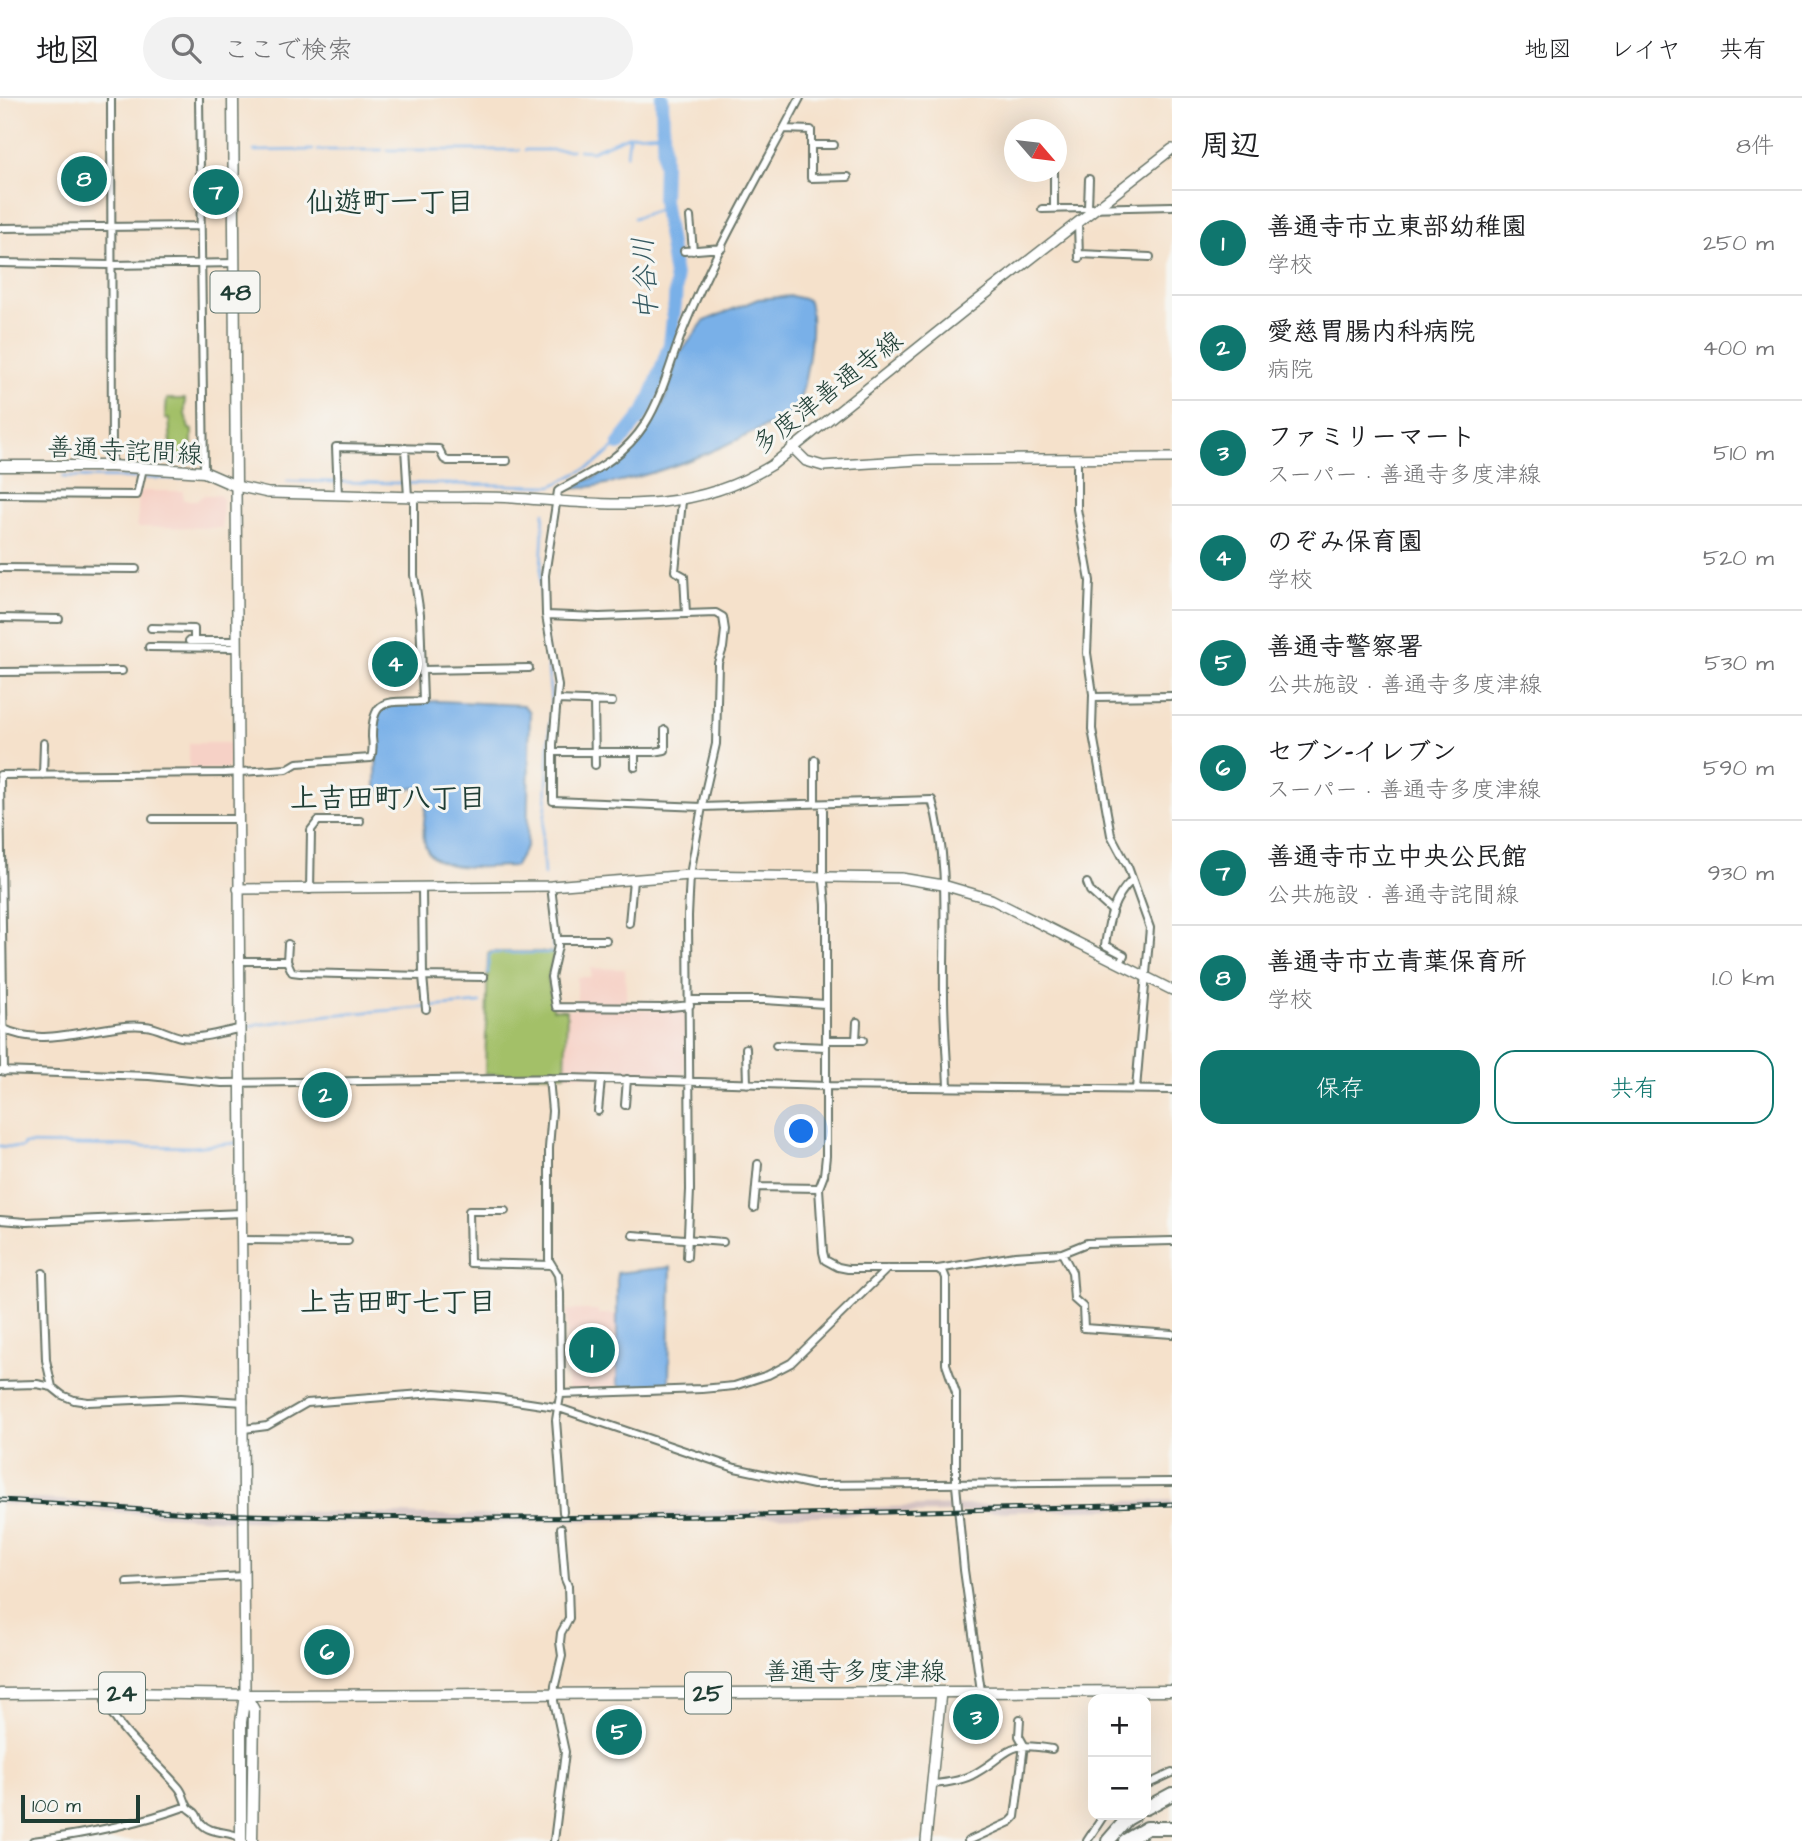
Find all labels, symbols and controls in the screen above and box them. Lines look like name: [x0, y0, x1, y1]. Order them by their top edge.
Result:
search box: [143, 17, 633, 80]
text: 地図: [35, 28, 101, 74]
icon: search: [167, 29, 205, 67]
text: ここで検索: [223, 32, 353, 68]
text: 地図: [1524, 33, 1572, 67]
text: レイヤ: [1610, 33, 1681, 67]
text: 共有: [1719, 33, 1767, 67]
north arrow: [1004, 119, 1067, 182]
text: 周辺: [1200, 125, 1260, 167]
text: 8件: [1736, 130, 1774, 162]
pin: 8: [61, 153, 107, 205]
pin: 7: [193, 166, 239, 218]
district label: 仙遊町一丁目: [306, 183, 474, 222]
text: 善通寺市立東部幼稚園: [1267, 209, 1527, 245]
text: 1: [1222, 227, 1224, 259]
text: 250 m: [1703, 227, 1774, 259]
water label: 中谷川: [624, 236, 667, 322]
text: 学校: [1267, 249, 1313, 281]
road number: 48: [210, 272, 260, 312]
text: 愛慈胃腸内科病院: [1267, 314, 1475, 350]
street label: 多度津善通寺線: [745, 323, 910, 463]
text: 2: [1216, 332, 1230, 364]
text: 400 m: [1702, 332, 1774, 364]
text: 病院: [1267, 354, 1313, 386]
text: ファミリーマート: [1267, 419, 1476, 455]
street label: 善通寺詫間線: [46, 429, 204, 473]
text: 3: [1217, 437, 1229, 469]
text: 510 m: [1713, 437, 1774, 469]
text: スーパー · 善通寺多度津線: [1267, 459, 1541, 491]
text: のぞみ保育園: [1267, 524, 1423, 560]
text: 4: [1215, 542, 1231, 574]
text: 520 m: [1703, 542, 1774, 574]
text: 学校: [1267, 564, 1313, 596]
text: 善通寺警察署: [1267, 629, 1423, 665]
pin: 4: [372, 638, 418, 690]
text: 5: [1215, 647, 1231, 679]
text: 530 m: [1704, 647, 1774, 679]
text: 公共施設 · 善通寺多度津線: [1267, 669, 1542, 701]
text: セブン-イレブン: [1267, 734, 1457, 770]
text: 6: [1216, 752, 1230, 784]
text: 590 m: [1703, 752, 1774, 784]
text: スーパー · 善通寺多度津線: [1267, 774, 1541, 806]
district label: 上吉田町八丁目: [290, 779, 486, 818]
text: 善通寺市立中央公民館: [1267, 839, 1527, 875]
text: 7: [1216, 857, 1230, 889]
text: 930 m: [1708, 857, 1774, 889]
text: 公共施設 · 善通寺詫間線: [1267, 879, 1519, 911]
text: 善通寺市立青葉保育所: [1267, 944, 1527, 980]
text: 8: [1216, 962, 1230, 994]
text: 1.0 km: [1712, 962, 1774, 994]
text: 学校: [1267, 984, 1313, 1016]
button: 保存: [1200, 1050, 1480, 1124]
button: 共有: [1494, 1050, 1774, 1124]
pin: 2: [302, 1069, 348, 1121]
your location: [784, 1114, 818, 1148]
district label: 上吉田町七丁目: [300, 1283, 496, 1322]
pin: 1: [569, 1324, 615, 1376]
pin: 6: [304, 1626, 350, 1678]
street label: 善通寺多度津線: [764, 1654, 946, 1690]
road number: 24: [99, 1672, 145, 1714]
road number: 25: [685, 1672, 731, 1714]
pin: 3: [953, 1691, 999, 1743]
map controls: [1088, 1694, 1151, 1820]
button: +: [1088, 1694, 1151, 1757]
pin: 5: [596, 1706, 642, 1758]
button: −: [1088, 1757, 1151, 1820]
scale bar: [21, 1792, 140, 1824]
text: 100 m: [32, 1793, 81, 1820]

